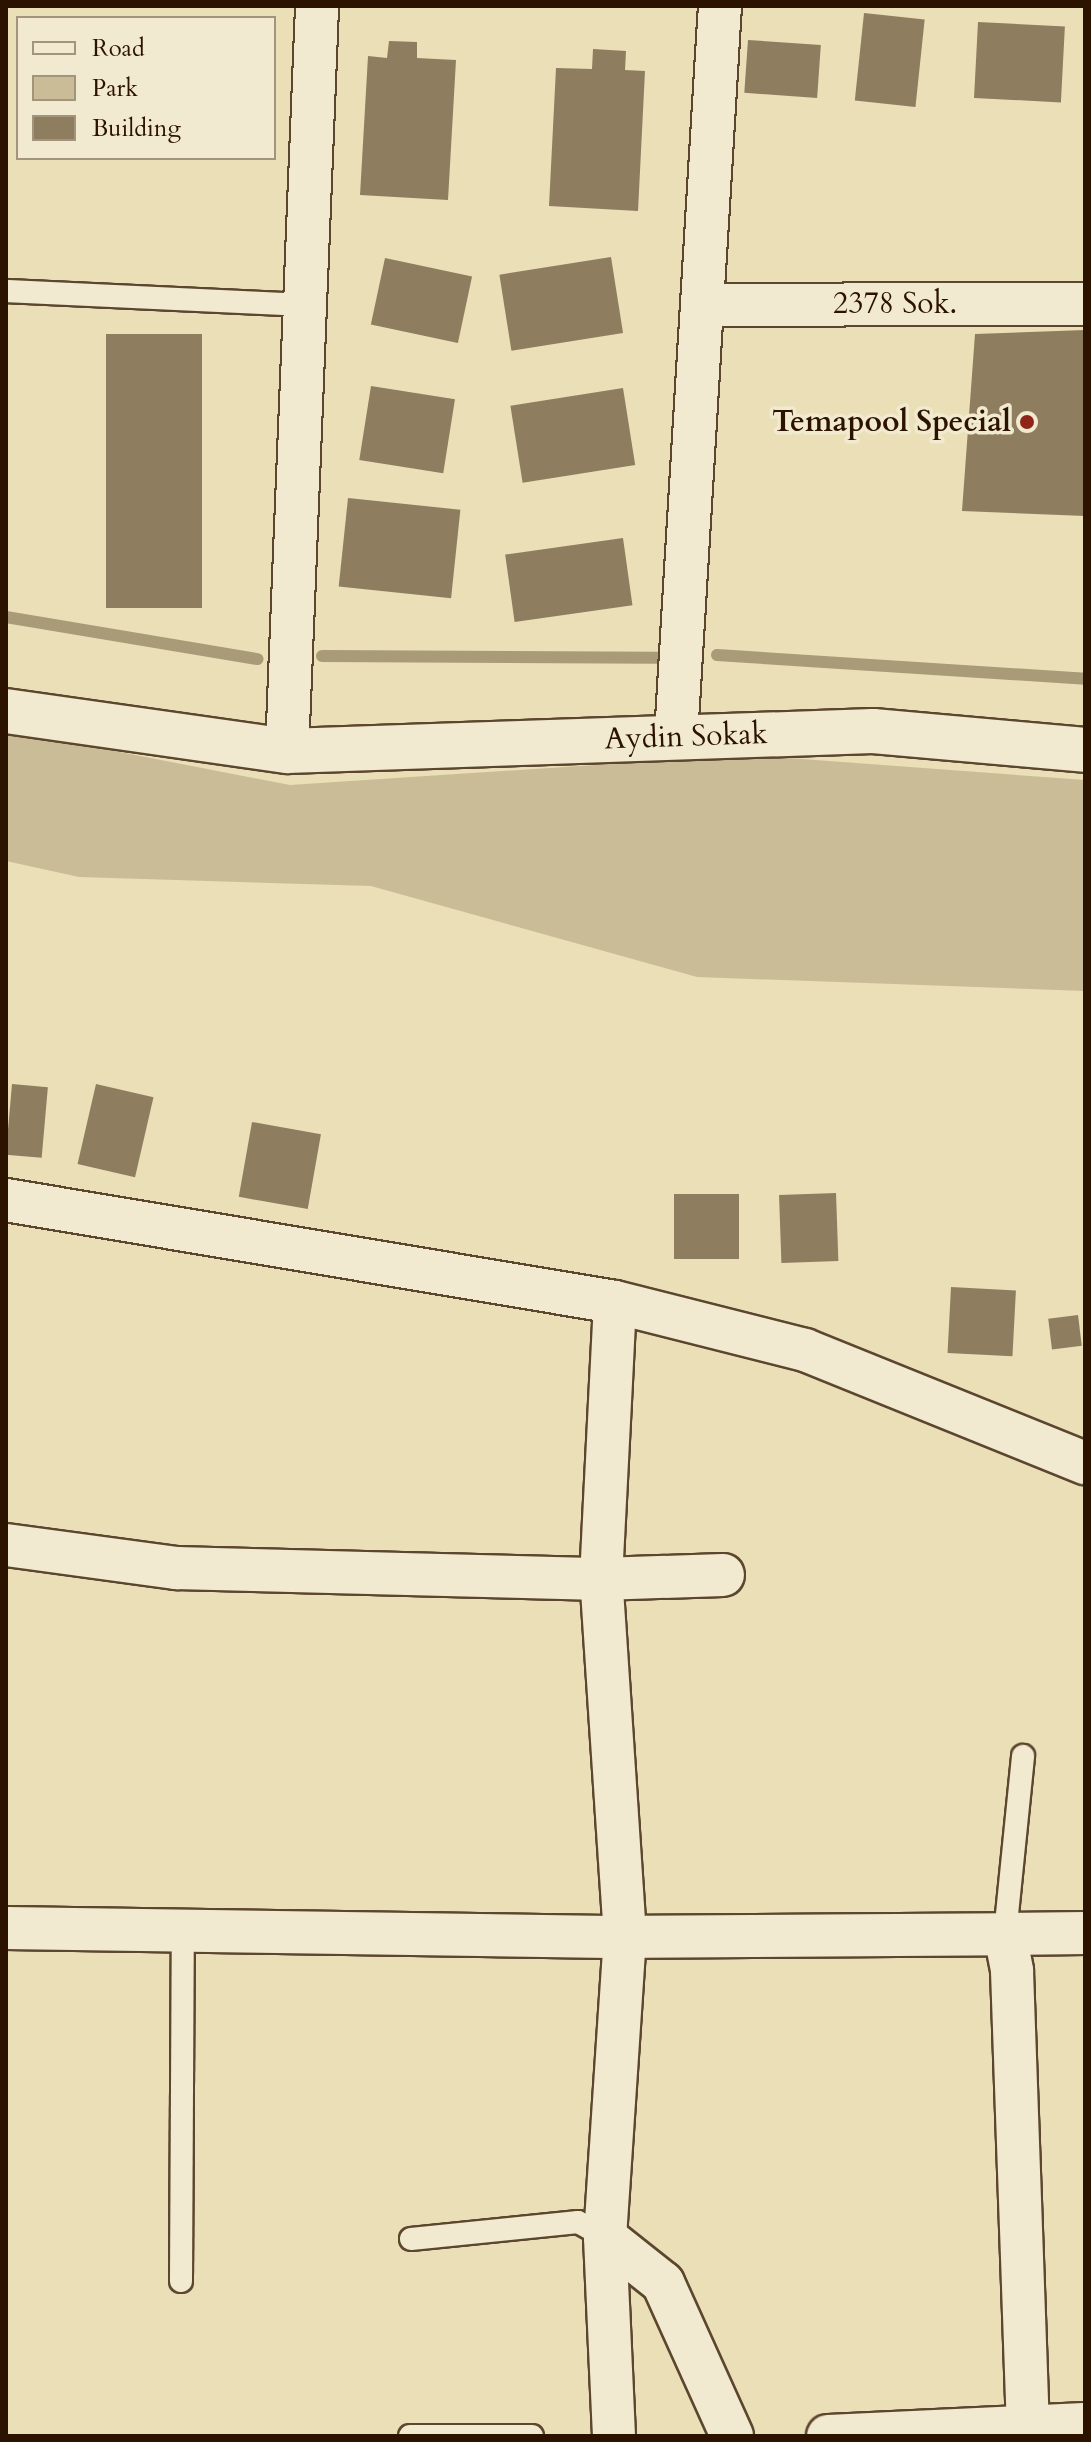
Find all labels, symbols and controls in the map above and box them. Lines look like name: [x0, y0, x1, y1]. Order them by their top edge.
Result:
legend: [16, 16, 276, 160]
text: Road: [92, 32, 145, 65]
text: Park: [92, 72, 138, 105]
text: Building: [92, 112, 181, 145]
street label: 2378 Sok.: [833, 286, 957, 322]
place label: Temapool Special: [772, 404, 1011, 440]
marker: Temapool Special: [1018, 413, 1036, 431]
street label: Aydin Sokak: [604, 716, 768, 758]

